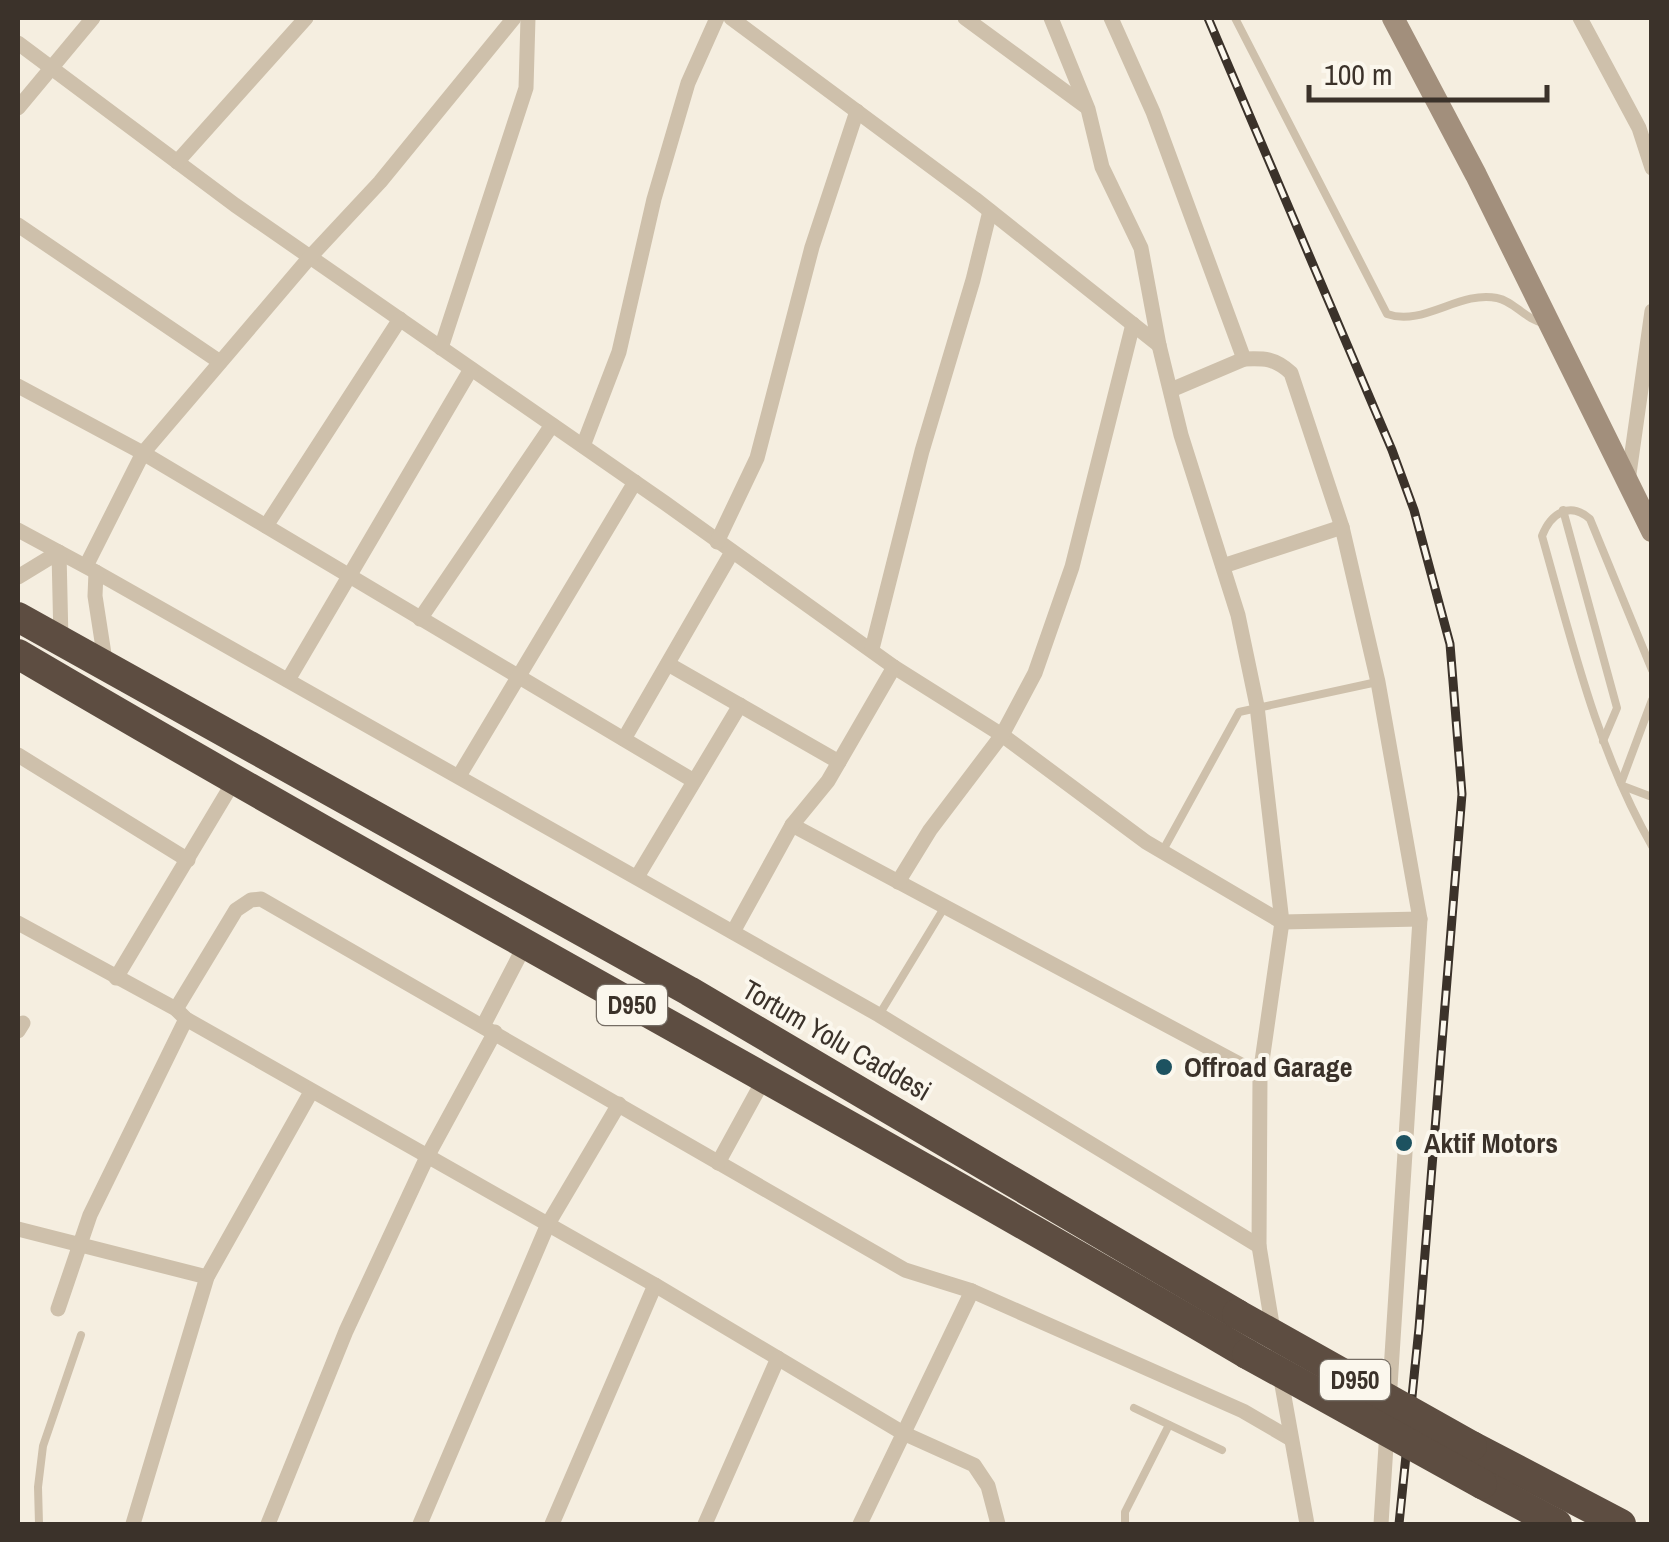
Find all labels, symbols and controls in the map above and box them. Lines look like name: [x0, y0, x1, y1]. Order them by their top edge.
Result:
scale bar: [1309, 40, 1546, 102]
text: 100 m: [1324, 54, 1392, 94]
street label: Tortum Yolu Caddesi: [736, 970, 938, 1110]
road number: D950: [597, 985, 667, 1025]
place label: Offroad Garage: [1184, 1048, 1352, 1086]
marker: Offroad Garage: [1153, 1056, 1175, 1078]
place label: Aktif Motors: [1424, 1124, 1558, 1162]
marker: Aktif Motors: [1393, 1132, 1415, 1154]
road number: D950: [1320, 1360, 1390, 1400]

